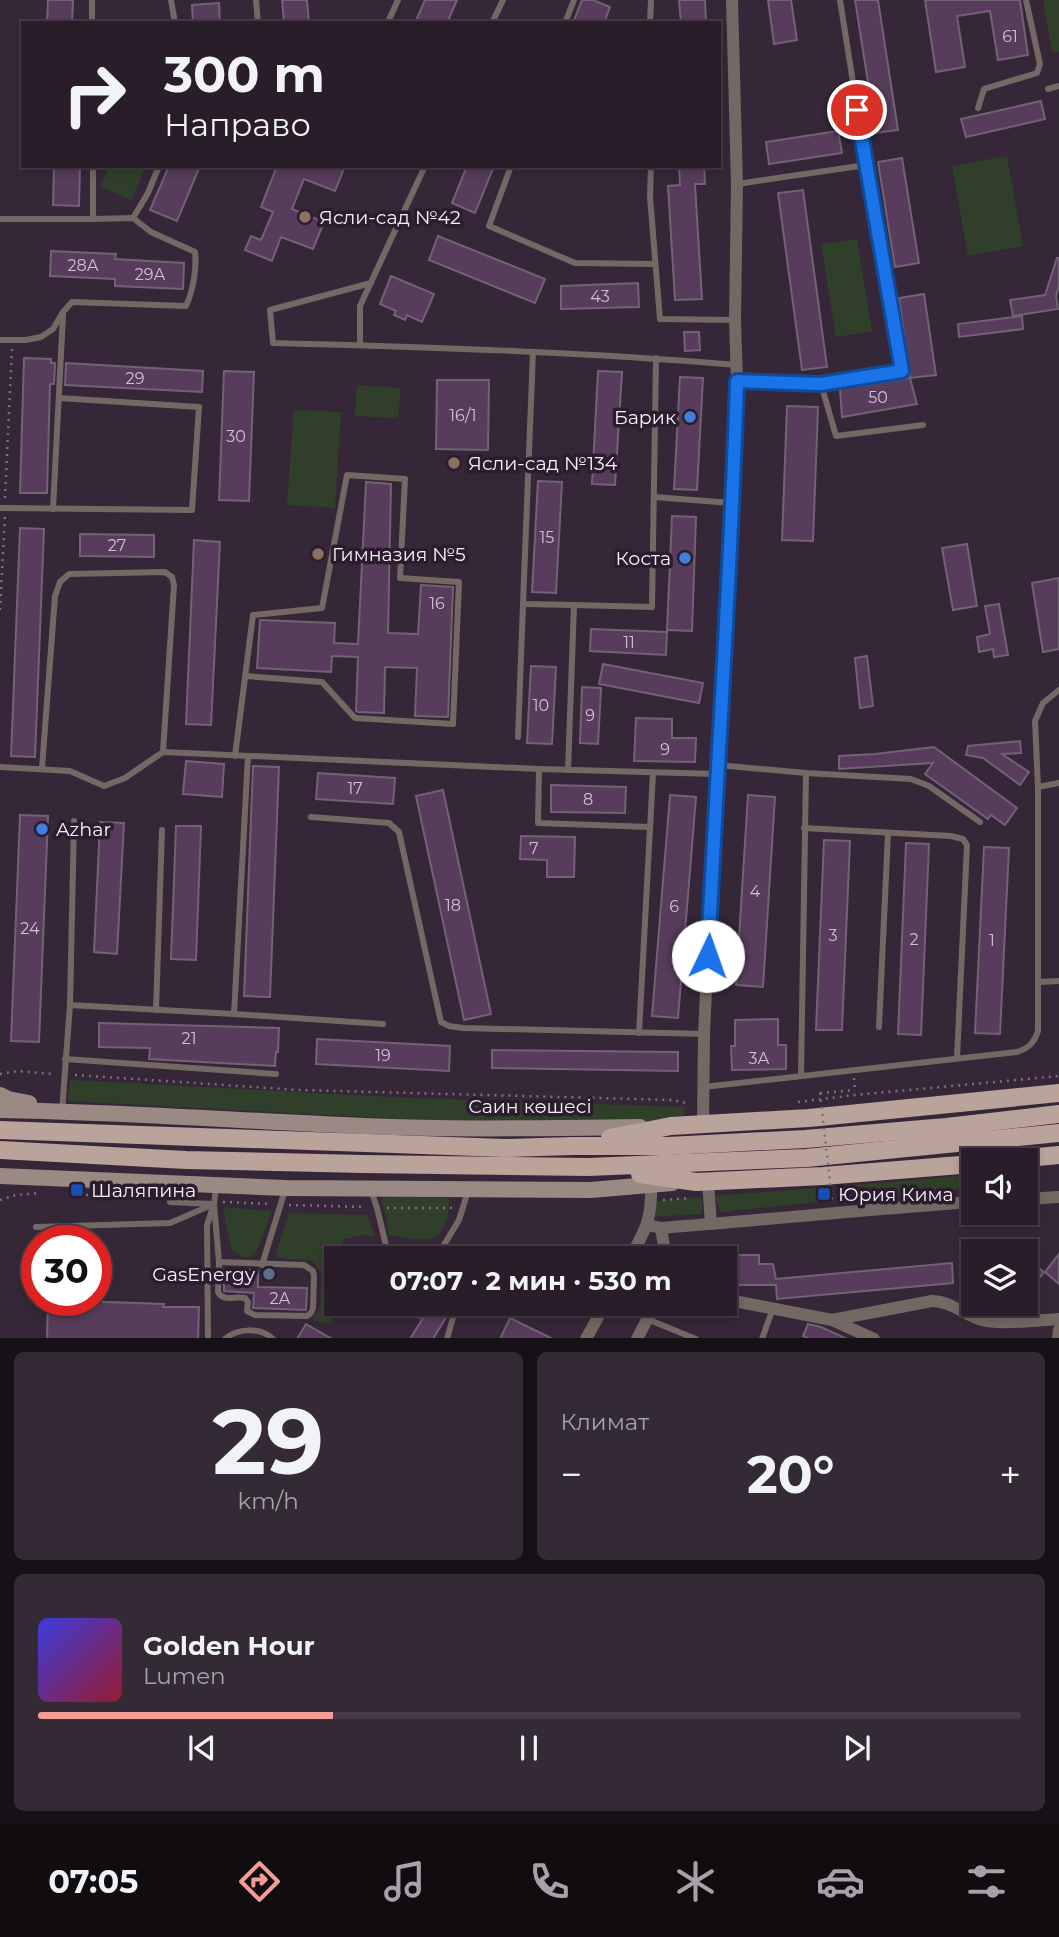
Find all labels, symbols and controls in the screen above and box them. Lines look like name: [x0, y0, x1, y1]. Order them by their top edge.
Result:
house number: 61: [1002, 27, 1018, 46]
text: 300 m: [164, 45, 325, 104]
icon: right: [49, 49, 140, 140]
pin: [827, 80, 887, 140]
icon: arrive: [838, 91, 876, 129]
text: Направо: [164, 105, 311, 144]
place label: Ясли-сад №42: [319, 206, 461, 229]
marker: Ясли-сад №42: [297, 209, 313, 225]
house number: 28А: [67, 256, 99, 275]
house number: 29А: [135, 265, 165, 284]
house number: 43: [590, 287, 610, 306]
house number: 29: [126, 369, 144, 388]
house number: 50: [868, 388, 888, 407]
house number: 16/1: [449, 406, 477, 425]
place label: Барик: [614, 406, 676, 429]
marker: Барик: [682, 409, 698, 425]
house number: 30: [226, 427, 246, 446]
place label: Ясли-сад №134: [468, 452, 618, 475]
marker: Ясли-сад №134: [446, 455, 462, 471]
house number: 15: [540, 528, 554, 547]
house number: 27: [108, 536, 126, 555]
place label: Гимназия №5: [332, 543, 466, 566]
marker: Гимназия №5: [310, 546, 326, 562]
place label: Коста: [616, 547, 671, 570]
marker: Коста: [677, 550, 693, 566]
house number: 16: [429, 594, 445, 613]
house number: 11: [623, 633, 635, 652]
house number: 10: [533, 696, 549, 715]
house number: 9: [585, 706, 595, 725]
house number: 9: [660, 740, 670, 759]
house number: 17: [347, 779, 363, 798]
house number: 8: [583, 790, 593, 809]
place label: Azhar: [56, 818, 111, 841]
marker: Azhar: [34, 821, 50, 837]
house number: 7: [529, 839, 539, 858]
house number: 4: [750, 882, 761, 901]
house number: 18: [445, 896, 461, 915]
house number: 6: [669, 897, 679, 916]
house number: 24: [20, 919, 40, 938]
position arrow: [671, 919, 745, 993]
house number: 3: [828, 926, 838, 945]
house number: 2: [909, 930, 919, 949]
house number: 1: [989, 931, 995, 950]
house number: 21: [182, 1029, 196, 1048]
house number: 19: [375, 1046, 391, 1065]
house number: 3А: [749, 1049, 770, 1068]
street label: Саин көшесі: [468, 1095, 592, 1118]
map controls: [961, 1148, 1038, 1316]
button: sound: [961, 1148, 1038, 1225]
place label: Шаляпина: [91, 1179, 196, 1202]
marker: Шаляпина: [69, 1182, 85, 1198]
place label: Юрия Кима: [838, 1183, 954, 1206]
marker: Юрия Кима: [816, 1186, 832, 1202]
speed limit sign: 30: [21, 1225, 112, 1316]
button: layers: [961, 1239, 1038, 1316]
place label: GasEnergy: [152, 1263, 256, 1286]
text: 07:07 · 2 мин · 530 m: [389, 1265, 672, 1297]
marker: GasEnergy: [261, 1266, 277, 1282]
house number: 2А: [270, 1289, 291, 1308]
text: 29: [212, 1386, 324, 1497]
text: Климат: [561, 1408, 649, 1436]
text: 20°: [747, 1443, 835, 1506]
text: −: [561, 1451, 582, 1498]
text: +: [999, 1451, 1021, 1498]
text: km/h: [238, 1487, 299, 1515]
text: Golden Hour: [143, 1630, 315, 1662]
text: Lumen: [143, 1662, 226, 1690]
icon: previous: [183, 1729, 221, 1767]
icon: pause: [510, 1729, 548, 1767]
icon: next: [838, 1729, 876, 1767]
icon: directions: [235, 1857, 284, 1906]
icon: music: [380, 1857, 429, 1906]
icon: phone: [525, 1857, 574, 1906]
icon: climate: [671, 1857, 720, 1906]
icon: car: [816, 1857, 865, 1906]
icon: filters: [962, 1857, 1011, 1906]
text: 07:05: [48, 1862, 138, 1901]

